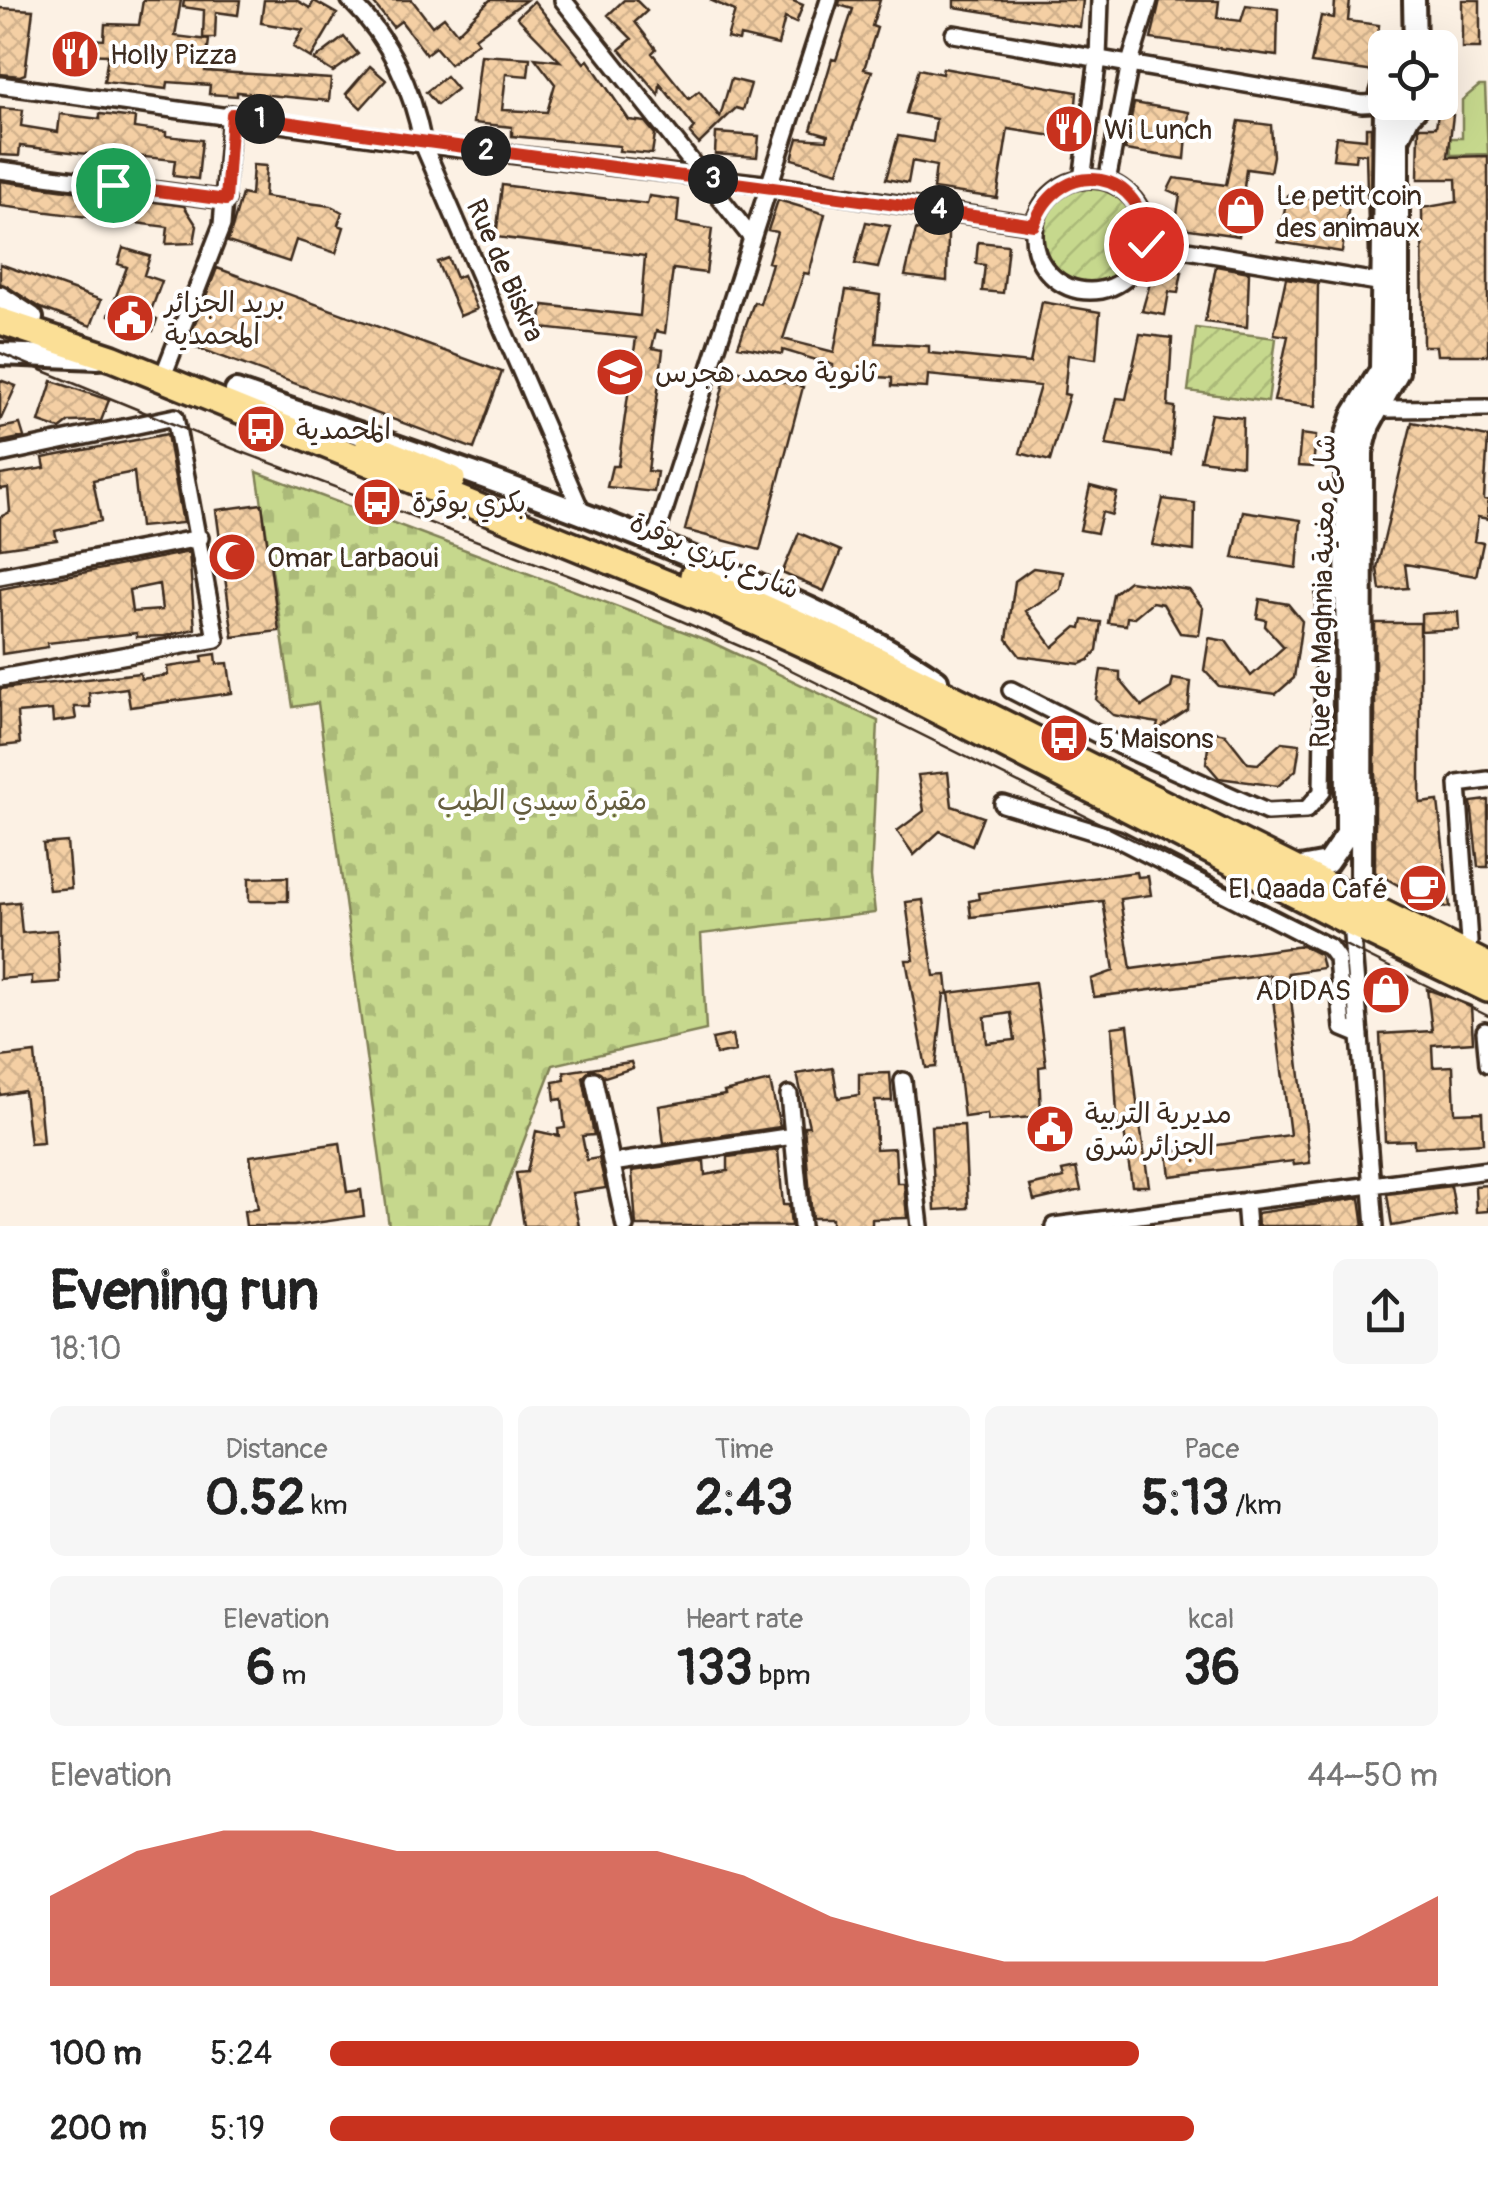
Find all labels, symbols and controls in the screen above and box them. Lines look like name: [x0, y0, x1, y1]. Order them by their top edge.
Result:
restaurant icon: Holly Pizza: [49, 28, 101, 80]
map controls: [1368, 30, 1458, 120]
button: locate: [1368, 30, 1458, 120]
place label: Holly Pizza: [110, 38, 237, 73]
pin: 1: [235, 94, 285, 144]
text: 1: [255, 101, 265, 136]
restaurant icon: Wi Lunch: [1043, 103, 1095, 155]
place label: Wi Lunch: [1104, 113, 1212, 148]
pin: 2: [461, 126, 511, 176]
text: 2: [478, 133, 494, 168]
pin: [71, 143, 156, 228]
pin: 3: [688, 154, 738, 204]
icon: arrive: [86, 158, 141, 213]
text: 3: [705, 161, 721, 196]
place label: Le petit coin des animaux: [1276, 179, 1422, 246]
pin: 4: [914, 185, 964, 235]
shop icon: Le petit coin des animaux: [1215, 185, 1267, 237]
text: 4: [931, 192, 947, 227]
street label: Rue de Biskra: [458, 194, 552, 347]
pin: [1104, 202, 1189, 287]
icon: check: [1119, 217, 1174, 272]
place label: بريد الجزائر المحمدية: [163, 286, 285, 353]
public building icon: بريد الجزائر المحمدية: [104, 292, 156, 344]
school or university icon: ثانوية محمد هجرس: [594, 346, 646, 398]
place label: ثانوية محمد هجرس: [655, 356, 877, 391]
bus stop icon: المحمدية: [235, 403, 287, 455]
place label: المحمدية: [296, 413, 391, 448]
street label: Rue de Maghnia شارع مغنية: [1303, 434, 1345, 748]
bus stop icon: بكري بوقرة: [351, 476, 403, 528]
place label: بكري بوقرة: [412, 486, 526, 523]
street label: شارع بكري بوقرة: [624, 505, 804, 610]
mosque icon: Omar Larbaoui: [206, 531, 258, 583]
place label: Omar Larbaoui: [267, 541, 438, 576]
bus stop icon: 5 Maisons: [1038, 712, 1090, 764]
place label: 5 Maisons: [1099, 722, 1214, 757]
park label: مقبرة سيدي الطيب: [437, 784, 647, 821]
cafe icon: El Qaada Café: [1397, 862, 1449, 914]
place label: El Qaada Café: [1228, 872, 1388, 907]
shop icon: ADIDAS: [1360, 964, 1412, 1016]
place label: ADIDAS: [1255, 974, 1351, 1009]
place label: مديرية التربية الجزائر شرق: [1085, 1097, 1232, 1164]
public building icon: مديرية التربية الجزائر شرق: [1024, 1103, 1076, 1155]
text: Evening run: [50, 1257, 319, 1326]
button: share: [1333, 1259, 1438, 1364]
text: 18:10: [50, 1329, 122, 1369]
text: Distance: [225, 1432, 328, 1467]
text: Time: [715, 1432, 773, 1467]
text: Pace: [1184, 1432, 1239, 1467]
text: 0.52: [205, 1467, 305, 1530]
text: 2:43: [695, 1467, 793, 1530]
text: 5:13: [1141, 1467, 1229, 1530]
text: km: [305, 1488, 348, 1523]
text: /km: [1229, 1488, 1282, 1523]
text: Elevation: [223, 1602, 330, 1637]
text: Heart rate: [685, 1602, 803, 1637]
text: kcal: [1189, 1602, 1234, 1637]
text: 6: [246, 1637, 275, 1700]
text: 133: [677, 1637, 753, 1700]
text: 36: [1183, 1637, 1240, 1700]
text: m: [275, 1658, 306, 1693]
text: bpm: [753, 1658, 811, 1693]
text: Elevation: [50, 1756, 172, 1796]
text: 44–50 m: [1307, 1756, 1438, 1796]
text: 100 m: [50, 2034, 142, 2074]
text: 5:24: [210, 2034, 272, 2074]
text: 200 m: [50, 2109, 147, 2149]
text: 5:19: [210, 2109, 265, 2149]

